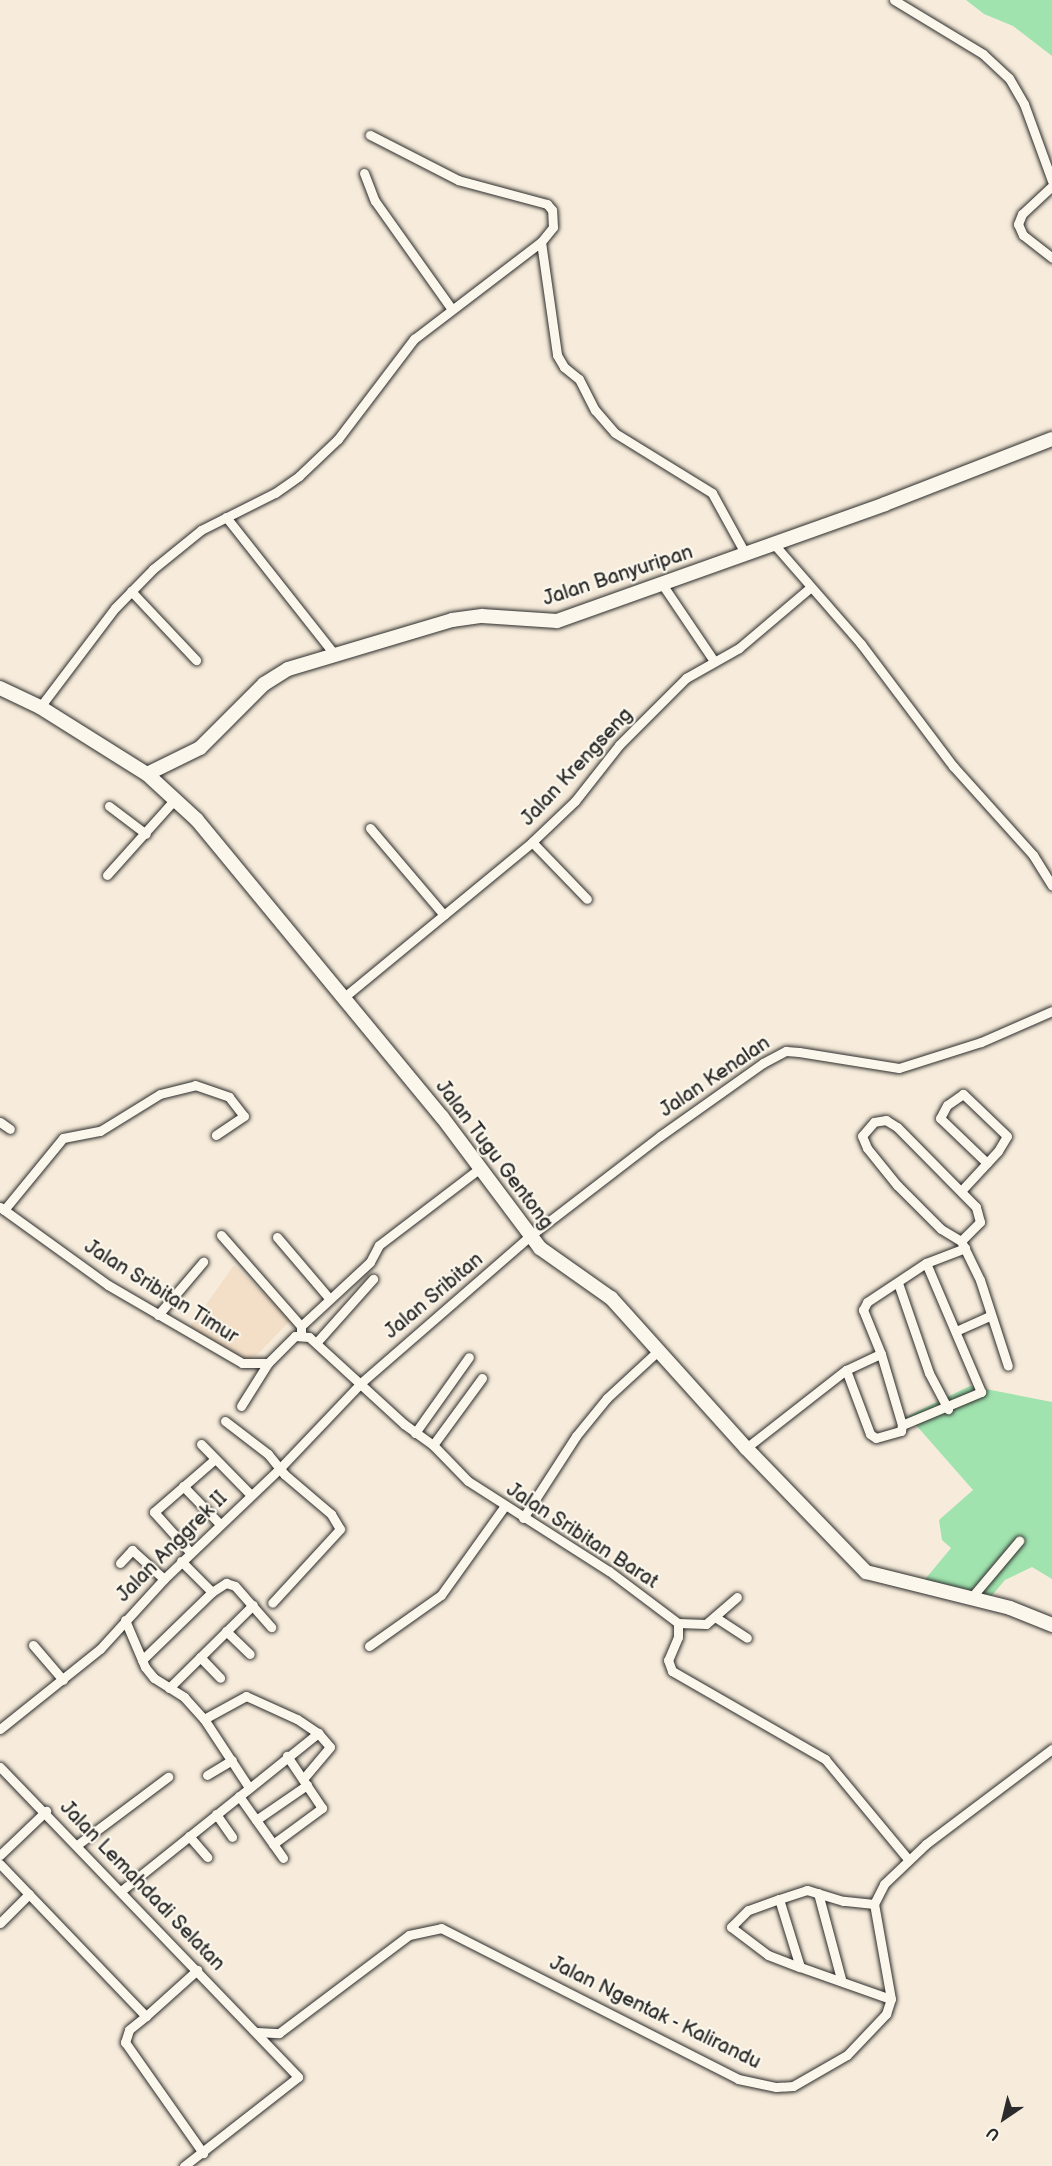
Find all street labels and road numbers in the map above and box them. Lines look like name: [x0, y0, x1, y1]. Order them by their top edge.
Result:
street label: Jalan Banyuripan: [540, 540, 696, 612]
street label: Jalan Krengseng: [516, 703, 638, 831]
street label: Jalan Kenalan: [655, 1031, 775, 1123]
street label: Jalan Tugu Gentong: [430, 1075, 558, 1235]
street label: Jalan Sribitan Timur: [79, 1235, 243, 1349]
street label: Jalan Sribitan: [380, 1248, 488, 1344]
street label: Jalan Sribitan Barat: [501, 1478, 663, 1594]
street label: Jalan Anggrek II: [112, 1487, 232, 1607]
street label: Jalan Lemahdadi Selatan: [54, 1796, 230, 1976]
street label: Jalan Ngentak - Kalirandu: [545, 1951, 765, 2075]

